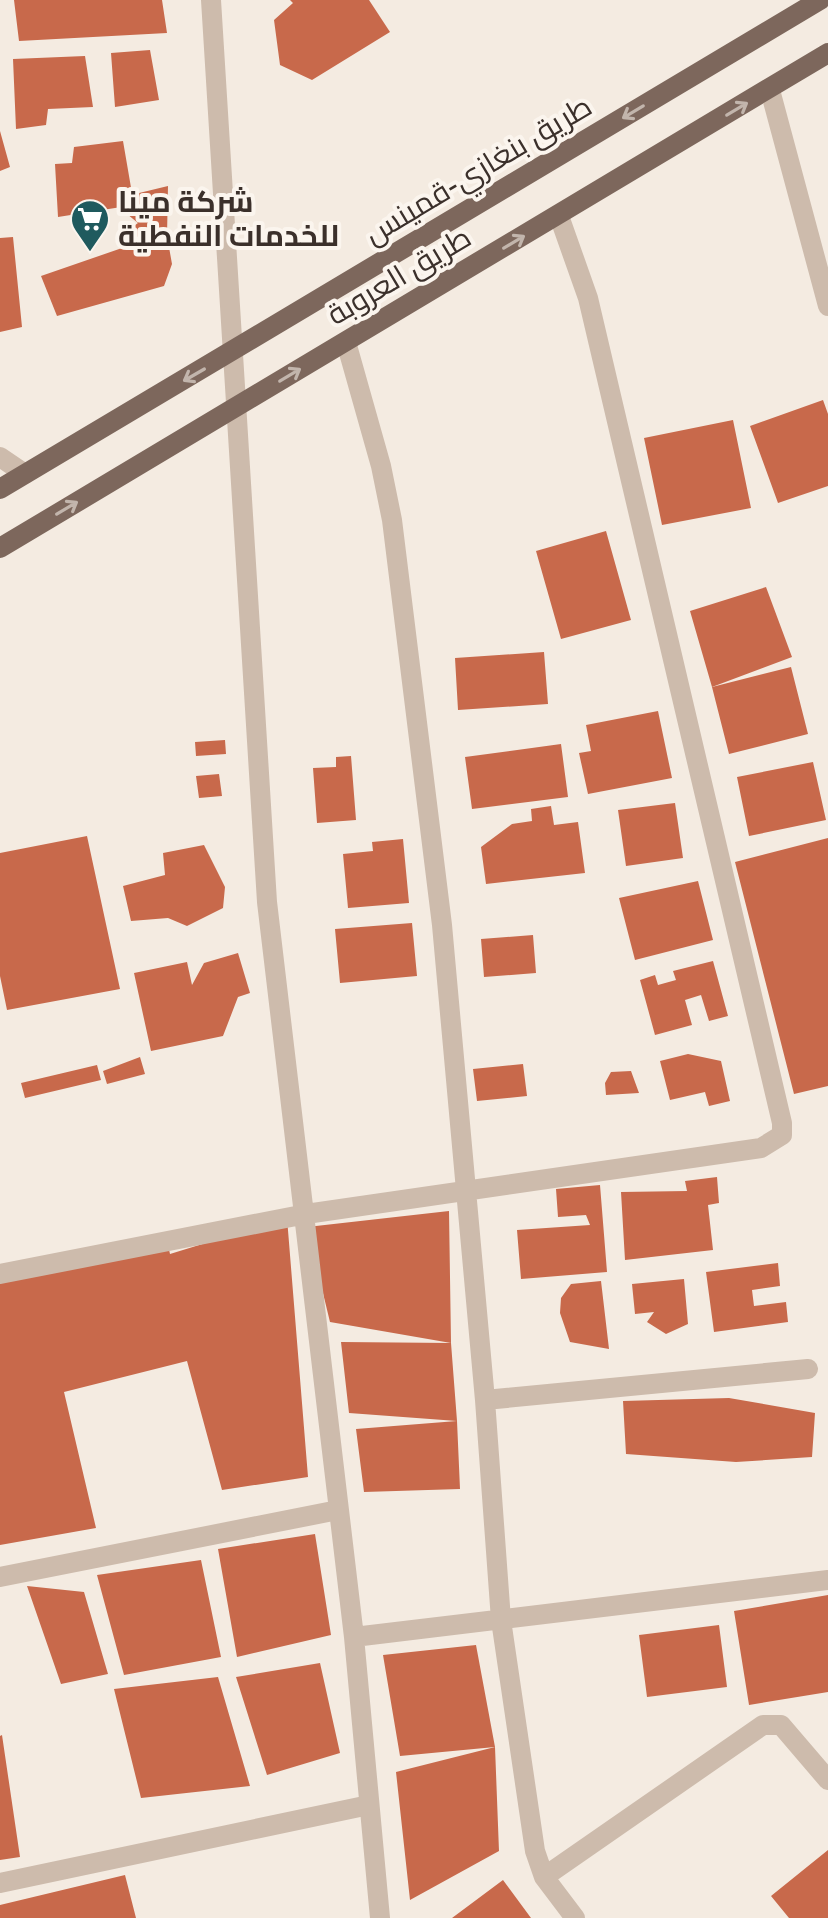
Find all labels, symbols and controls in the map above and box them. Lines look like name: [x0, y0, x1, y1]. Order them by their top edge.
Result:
street label: طريق بنغازي-قمينس: [358, 88, 601, 256]
one-way arrow: [725, 101, 748, 117]
one-way arrow: [622, 104, 645, 120]
place label: شركة مينا للخدمات النفطية: [118, 184, 339, 255]
supermarket icon: شركة مينا للخدمات النفطية: [69, 198, 111, 253]
street label: طريق العروبة: [321, 219, 478, 334]
one-way arrow: [502, 234, 525, 250]
one-way arrow: [183, 367, 206, 383]
one-way arrow: [278, 367, 301, 383]
one-way arrow: [55, 500, 78, 516]

